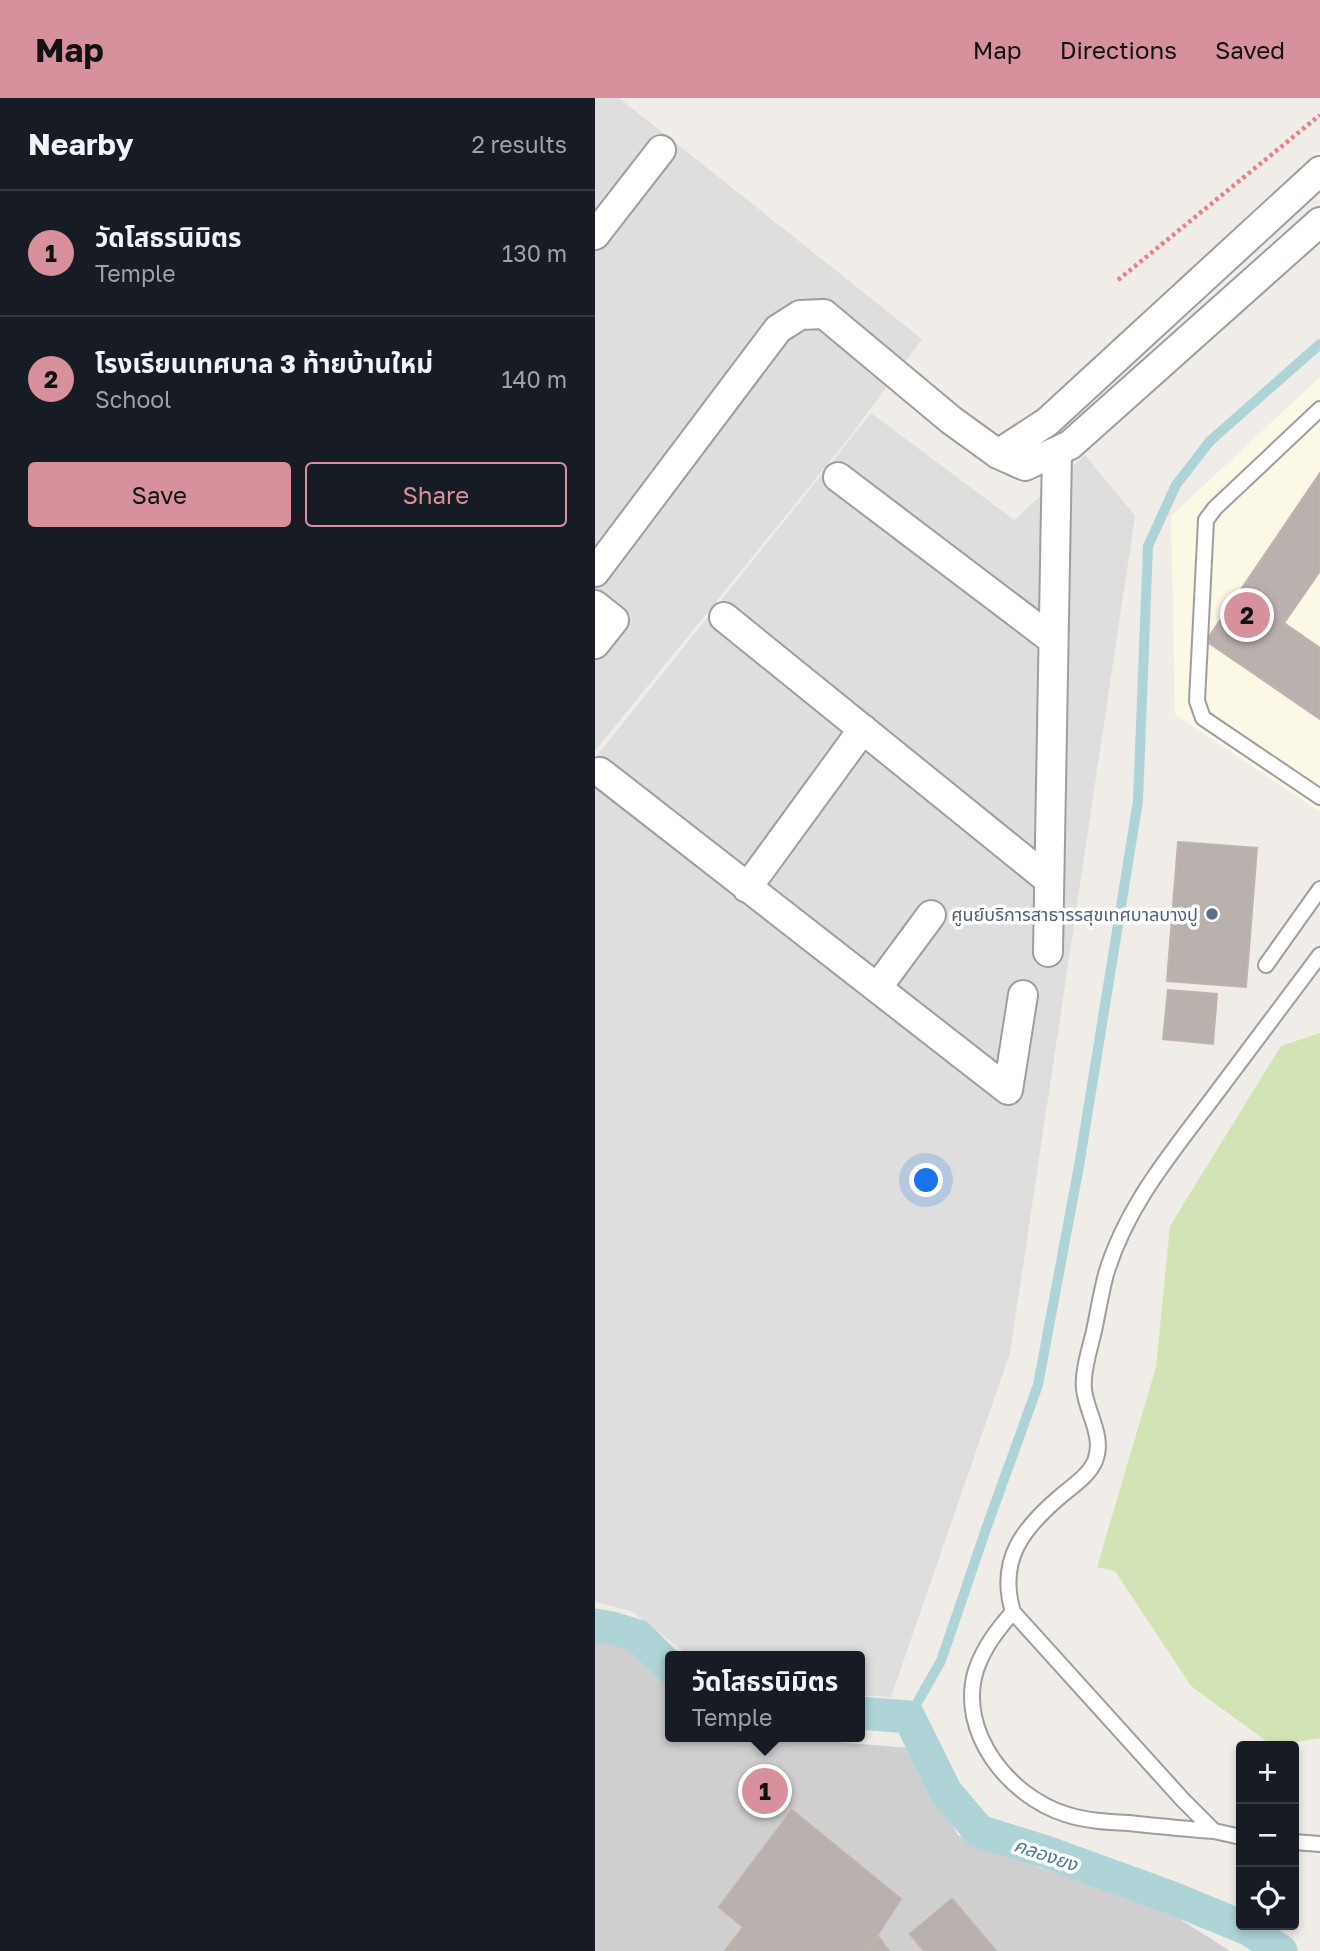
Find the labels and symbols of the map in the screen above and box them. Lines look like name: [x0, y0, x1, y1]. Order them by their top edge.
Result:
pin: 2: [1224, 589, 1270, 641]
place label: ศูนย์บริการสาธารรสุขเทศบาลบางปู: [951, 903, 1198, 927]
marker: ศูนย์บริการสาธารรสุขเทศบาลบางปู: [1204, 906, 1220, 922]
your location: [909, 1163, 943, 1197]
pin: 1: [742, 1765, 788, 1817]
water label: คลองยง: [1011, 1833, 1081, 1876]

